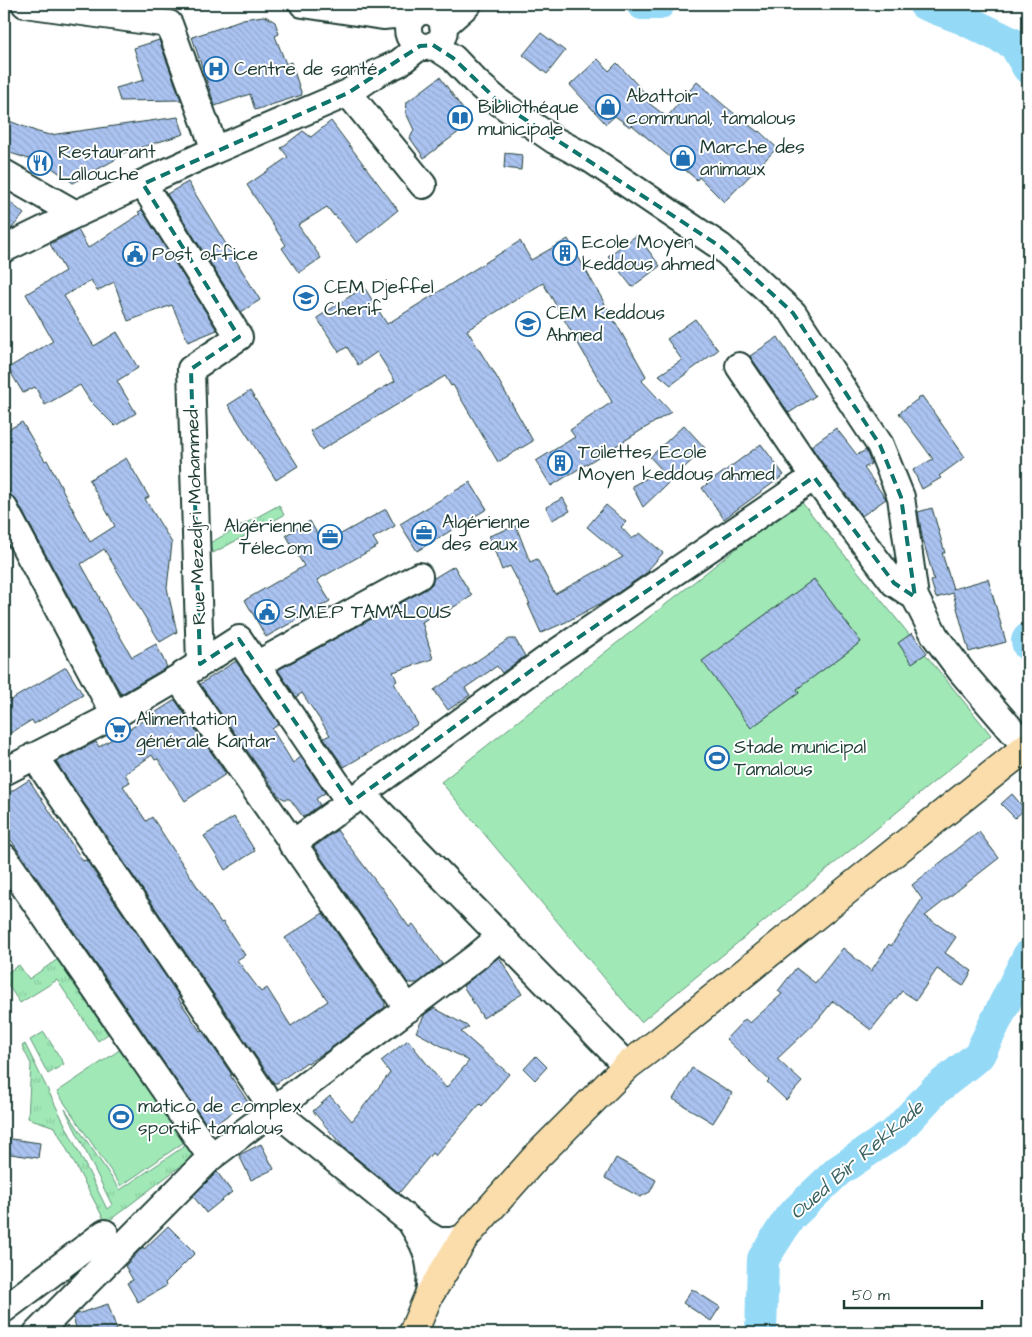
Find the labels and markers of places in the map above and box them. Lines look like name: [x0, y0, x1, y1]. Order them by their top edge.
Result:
hospital icon: Centre de santé: [203, 56, 229, 82]
place label: Centre de santé: [234, 56, 378, 83]
place label: Abattoir communal, tamalous: [626, 83, 796, 132]
place label: Bibliothéque municipale: [478, 94, 579, 143]
shop icon: Abattoir communal, tamalous: [595, 94, 621, 120]
library icon: Bibliothéque municipale: [447, 105, 473, 131]
place label: Marche des animaux: [700, 134, 805, 183]
place label: Restaurant Lallouche: [58, 139, 156, 188]
shop icon: Marche des animaux: [670, 145, 696, 171]
restaurant icon: Restaurant Lallouche: [27, 150, 53, 176]
place label: Ecole Moyen keddous ahmed: [582, 229, 715, 278]
building icon: Ecole Moyen keddous ahmed: [552, 240, 578, 266]
public building icon: Post office: [122, 241, 148, 267]
place label: Post office: [152, 241, 258, 268]
place label: CEM Djeffel Cherif: [324, 274, 434, 323]
school or university icon: CEM Djeffel Cherif: [293, 285, 319, 311]
place label: CEM Keddous Ahmed: [546, 300, 665, 349]
school or university icon: CEM Keddous Ahmed: [515, 311, 541, 337]
place label: Toilettes Ecole Moyen keddous ahmed: [578, 439, 775, 489]
building icon: Toilettes Ecole Moyen keddous ahmed: [547, 450, 573, 476]
place label: Algérienne des eaux: [442, 509, 530, 558]
place label: Algérienne Télecom: [224, 513, 312, 562]
office icon: Algérienne des eaux: [411, 520, 437, 546]
office icon: Algérienne Télecom: [317, 524, 343, 550]
public building icon: S.M.E.P TAMALOUS: [254, 599, 280, 625]
place label: S.M.E.P TAMALOUS: [284, 599, 452, 626]
place label: Alimentation générale Kantar: [136, 706, 276, 756]
supermarket icon: Alimentation générale Kantar: [105, 717, 131, 743]
place label: Stade municipal Tamalous: [734, 734, 866, 783]
sports icon: Stade municipal Tamalous: [704, 745, 730, 771]
place label: matico de complex sportif tamalous: [138, 1093, 301, 1142]
sports icon: matico de complex sportif tamalous: [108, 1104, 134, 1130]

